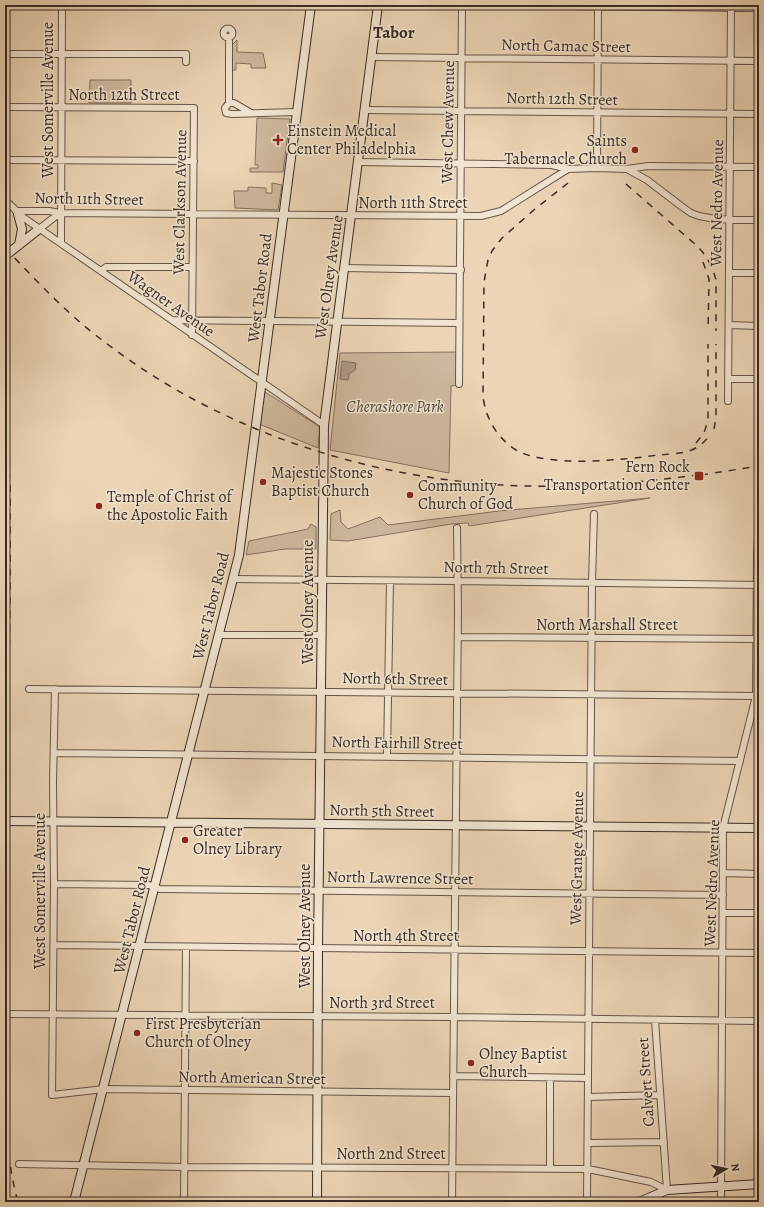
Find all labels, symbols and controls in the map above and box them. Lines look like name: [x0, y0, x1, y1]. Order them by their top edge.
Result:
district label: Tabor: [373, 21, 415, 44]
street label: West Somerville Avenue: [37, 22, 59, 179]
street label: North Camac Street: [501, 34, 631, 58]
street label: West Chew Avenue: [436, 60, 460, 185]
street label: North 12th Street: [68, 84, 180, 106]
street label: North 12th Street: [506, 87, 618, 111]
place label: Einstein Medical Center Philadelphia: [287, 120, 417, 160]
street label: West Clarkson Avenue: [168, 129, 192, 276]
place label: Saints Tabernacle Church: [504, 130, 627, 170]
marker: Einstein Medical Center Philadelphia: [272, 134, 284, 146]
street label: West Nedro Avenue: [705, 139, 729, 268]
marker: Saints Tabernacle Church: [630, 145, 640, 155]
street label: North 11th Street: [34, 187, 144, 211]
street label: North 11th Street: [358, 192, 468, 214]
street label: West Olney Avenue: [309, 214, 349, 341]
street label: West Tabor Road: [242, 232, 278, 345]
street label: Wagner Avenue: [122, 265, 219, 342]
park label: Cherashore Park: [346, 396, 444, 418]
place label: Fern Rock Transportation Center: [544, 456, 690, 496]
place label: Majestic Stones Baptist Church: [271, 462, 373, 502]
marker: Fern Rock Transportation Center: [693, 470, 705, 482]
place label: Community Church of God: [418, 475, 513, 515]
marker: Majestic Stones Baptist Church: [258, 477, 268, 487]
place label: Temple of Christ of the Apostolic Faith: [107, 486, 234, 526]
marker: Community Church of God: [405, 490, 415, 500]
marker: Temple of Christ of the Apostolic Faith: [94, 501, 104, 511]
street label: West Olney Avenue: [297, 540, 319, 665]
street label: West Tabor Road: [187, 550, 235, 663]
street label: North 7th Street: [443, 556, 549, 580]
street label: North Marshall Street: [536, 614, 678, 636]
street label: North 6th Street: [342, 667, 448, 691]
street label: North Fairhill Street: [331, 731, 463, 755]
street label: West Grange Avenue: [565, 791, 589, 926]
street label: North 5th Street: [329, 799, 435, 823]
street label: West Somerville Avenue: [29, 813, 51, 970]
street label: West Nedro Avenue: [699, 819, 725, 948]
place label: Greater Olney Library: [193, 820, 283, 860]
marker: Greater Olney Library: [180, 835, 190, 845]
street label: West Tabor Road: [108, 864, 156, 977]
street label: West Olney Avenue: [294, 864, 316, 989]
street label: North Lawrence Street: [326, 866, 474, 890]
street label: North 4th Street: [353, 925, 459, 947]
street label: North 3rd Street: [329, 992, 435, 1014]
place label: First Presbyterian Church of Olney: [145, 1013, 261, 1053]
marker: First Presbyterian Church of Olney: [132, 1028, 142, 1038]
street label: Calvert Street: [632, 1037, 660, 1127]
place label: Olney Baptist Church: [479, 1043, 567, 1083]
marker: Olney Baptist Church: [466, 1058, 476, 1068]
street label: North American Street: [178, 1066, 326, 1090]
street label: North 2nd Street: [336, 1143, 446, 1165]
north arrow: [706, 1149, 746, 1189]
text: N: [727, 1162, 743, 1173]

